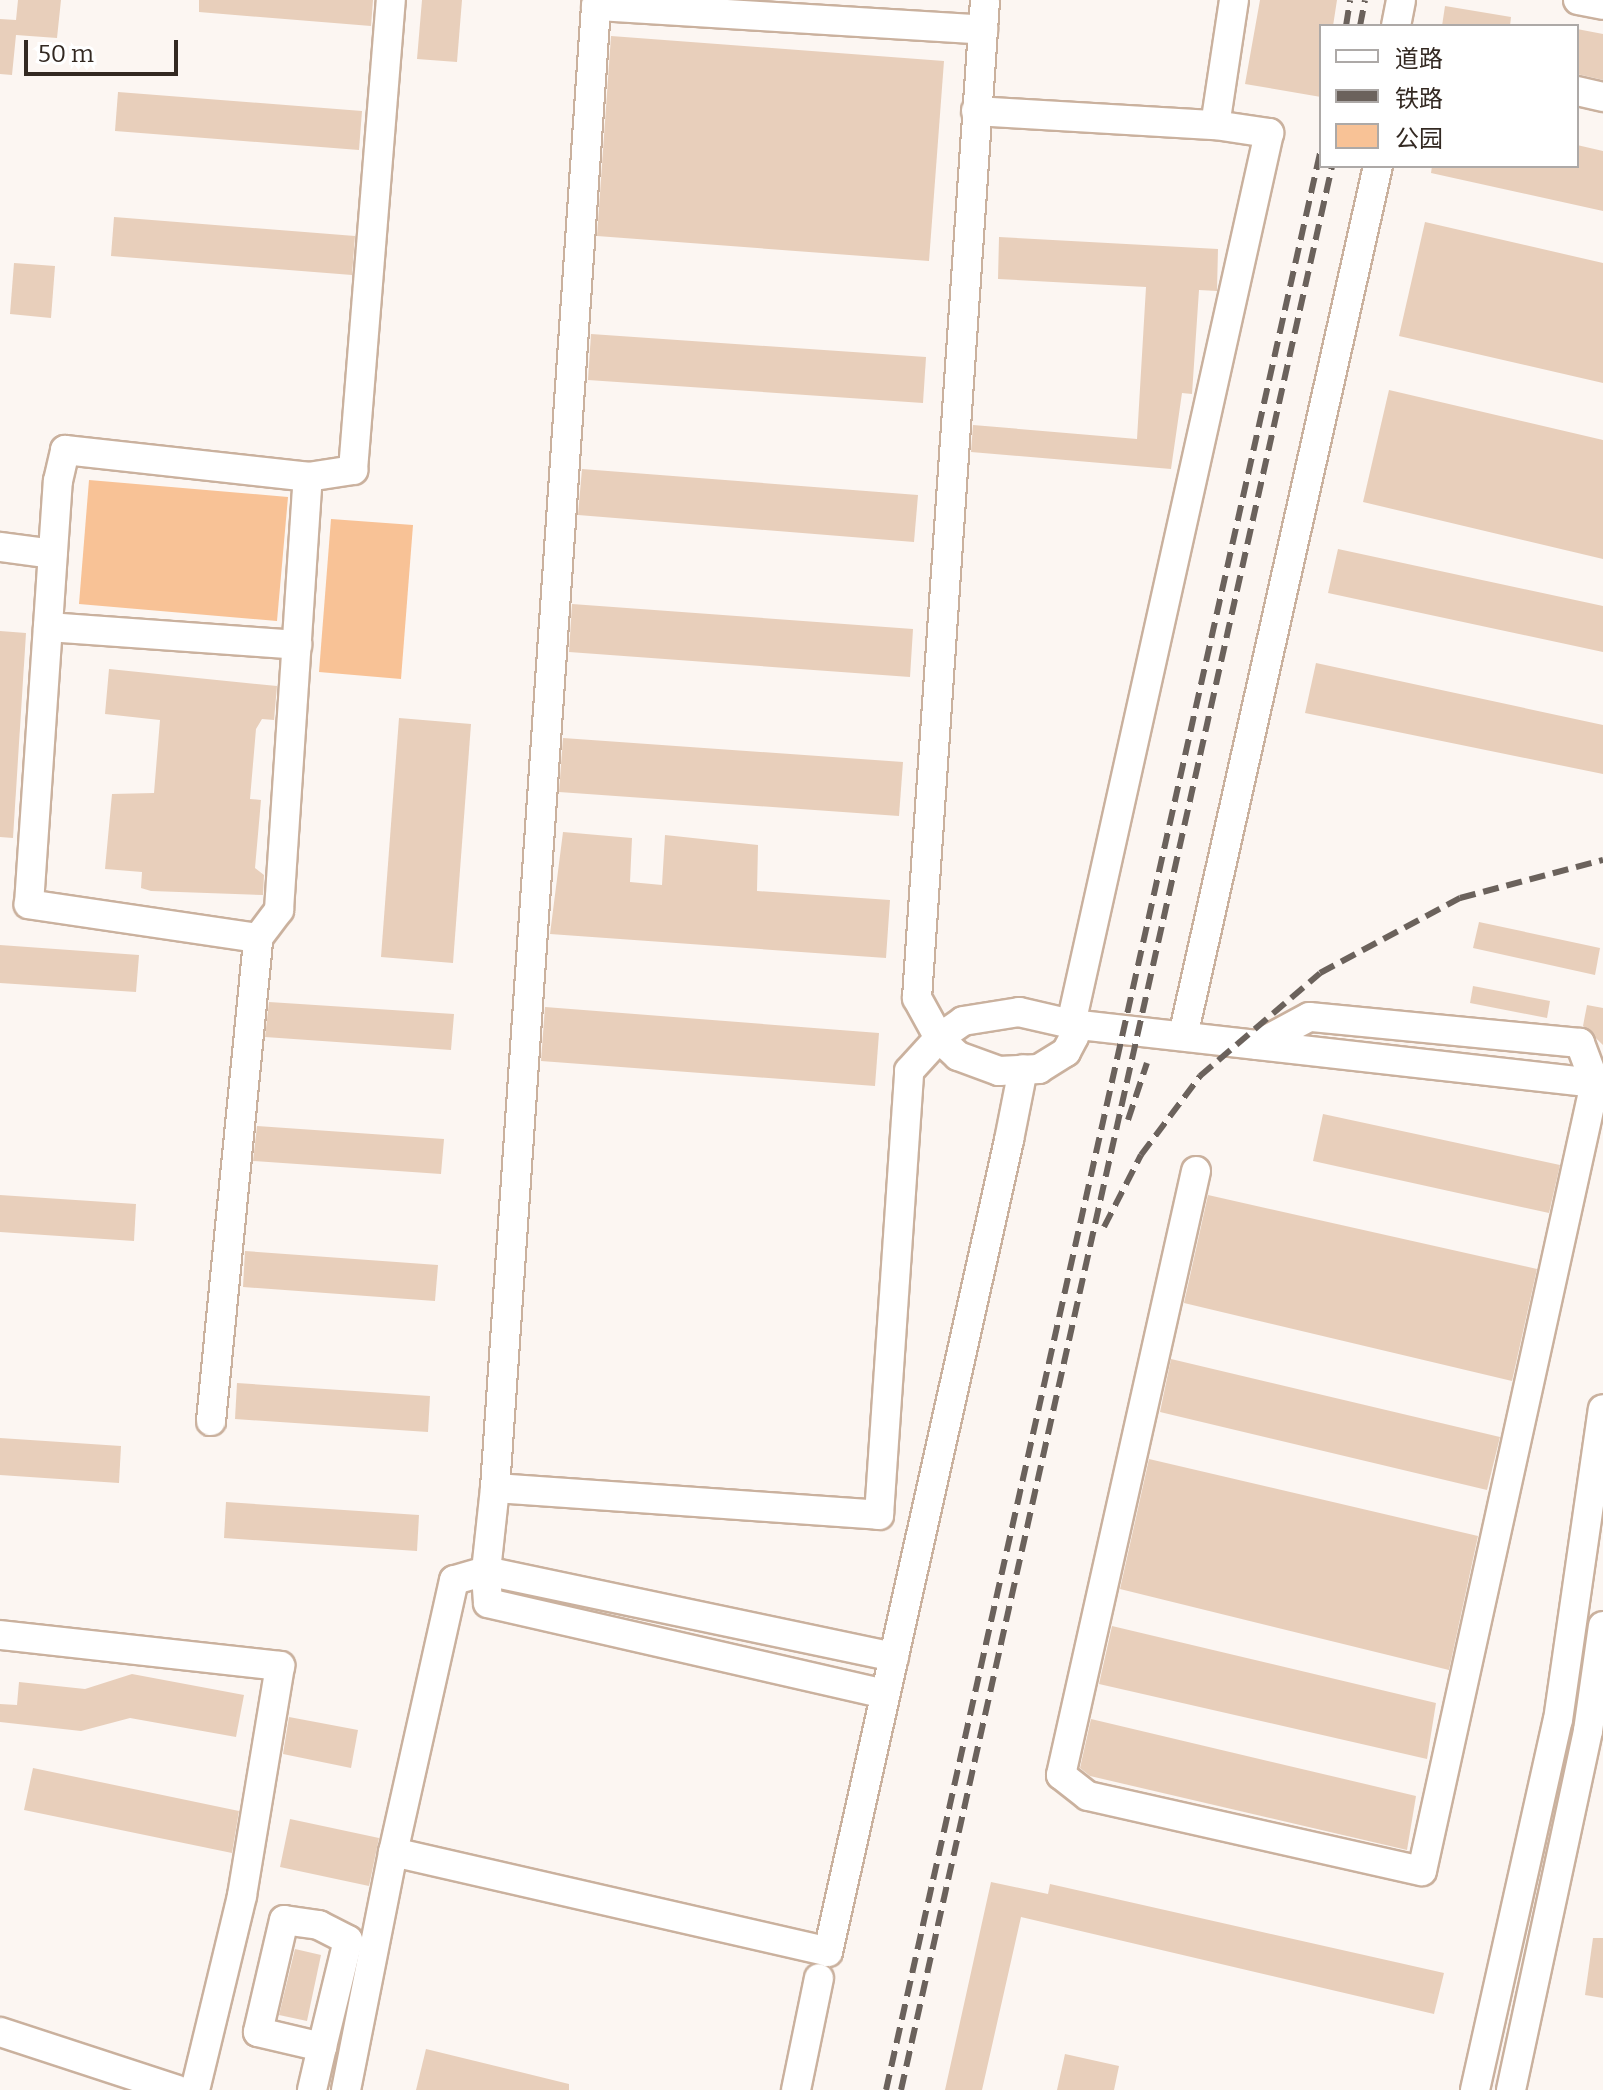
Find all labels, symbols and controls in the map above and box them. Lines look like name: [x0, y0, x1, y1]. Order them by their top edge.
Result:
scale bar: [28, 24, 182, 74]
legend: [1319, 24, 1579, 168]
text: 50 m: [38, 40, 94, 68]
text: 道路: [1395, 45, 1443, 73]
text: 铁路: [1395, 85, 1443, 113]
text: 公园: [1395, 125, 1443, 153]

